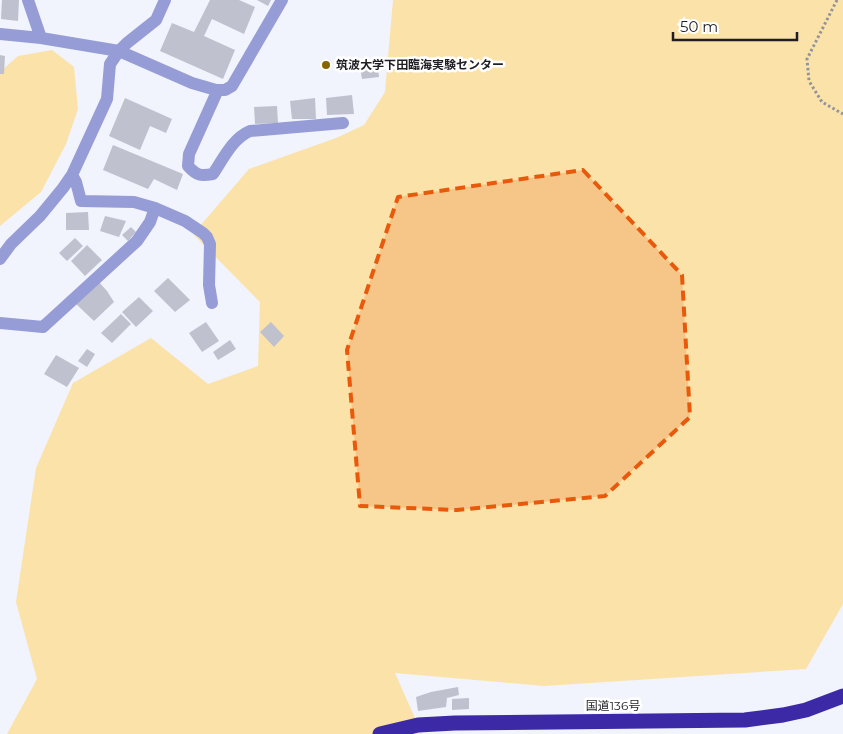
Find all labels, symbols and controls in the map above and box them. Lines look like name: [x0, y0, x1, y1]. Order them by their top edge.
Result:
scale bar: [673, 10, 797, 42]
text: 50 m: [680, 17, 718, 36]
place label: 筑波大学下田臨海実験センター: [336, 57, 504, 72]
marker: 筑波大学下田臨海実験センター: [320, 59, 332, 71]
street label: 国道136号: [586, 698, 640, 713]

